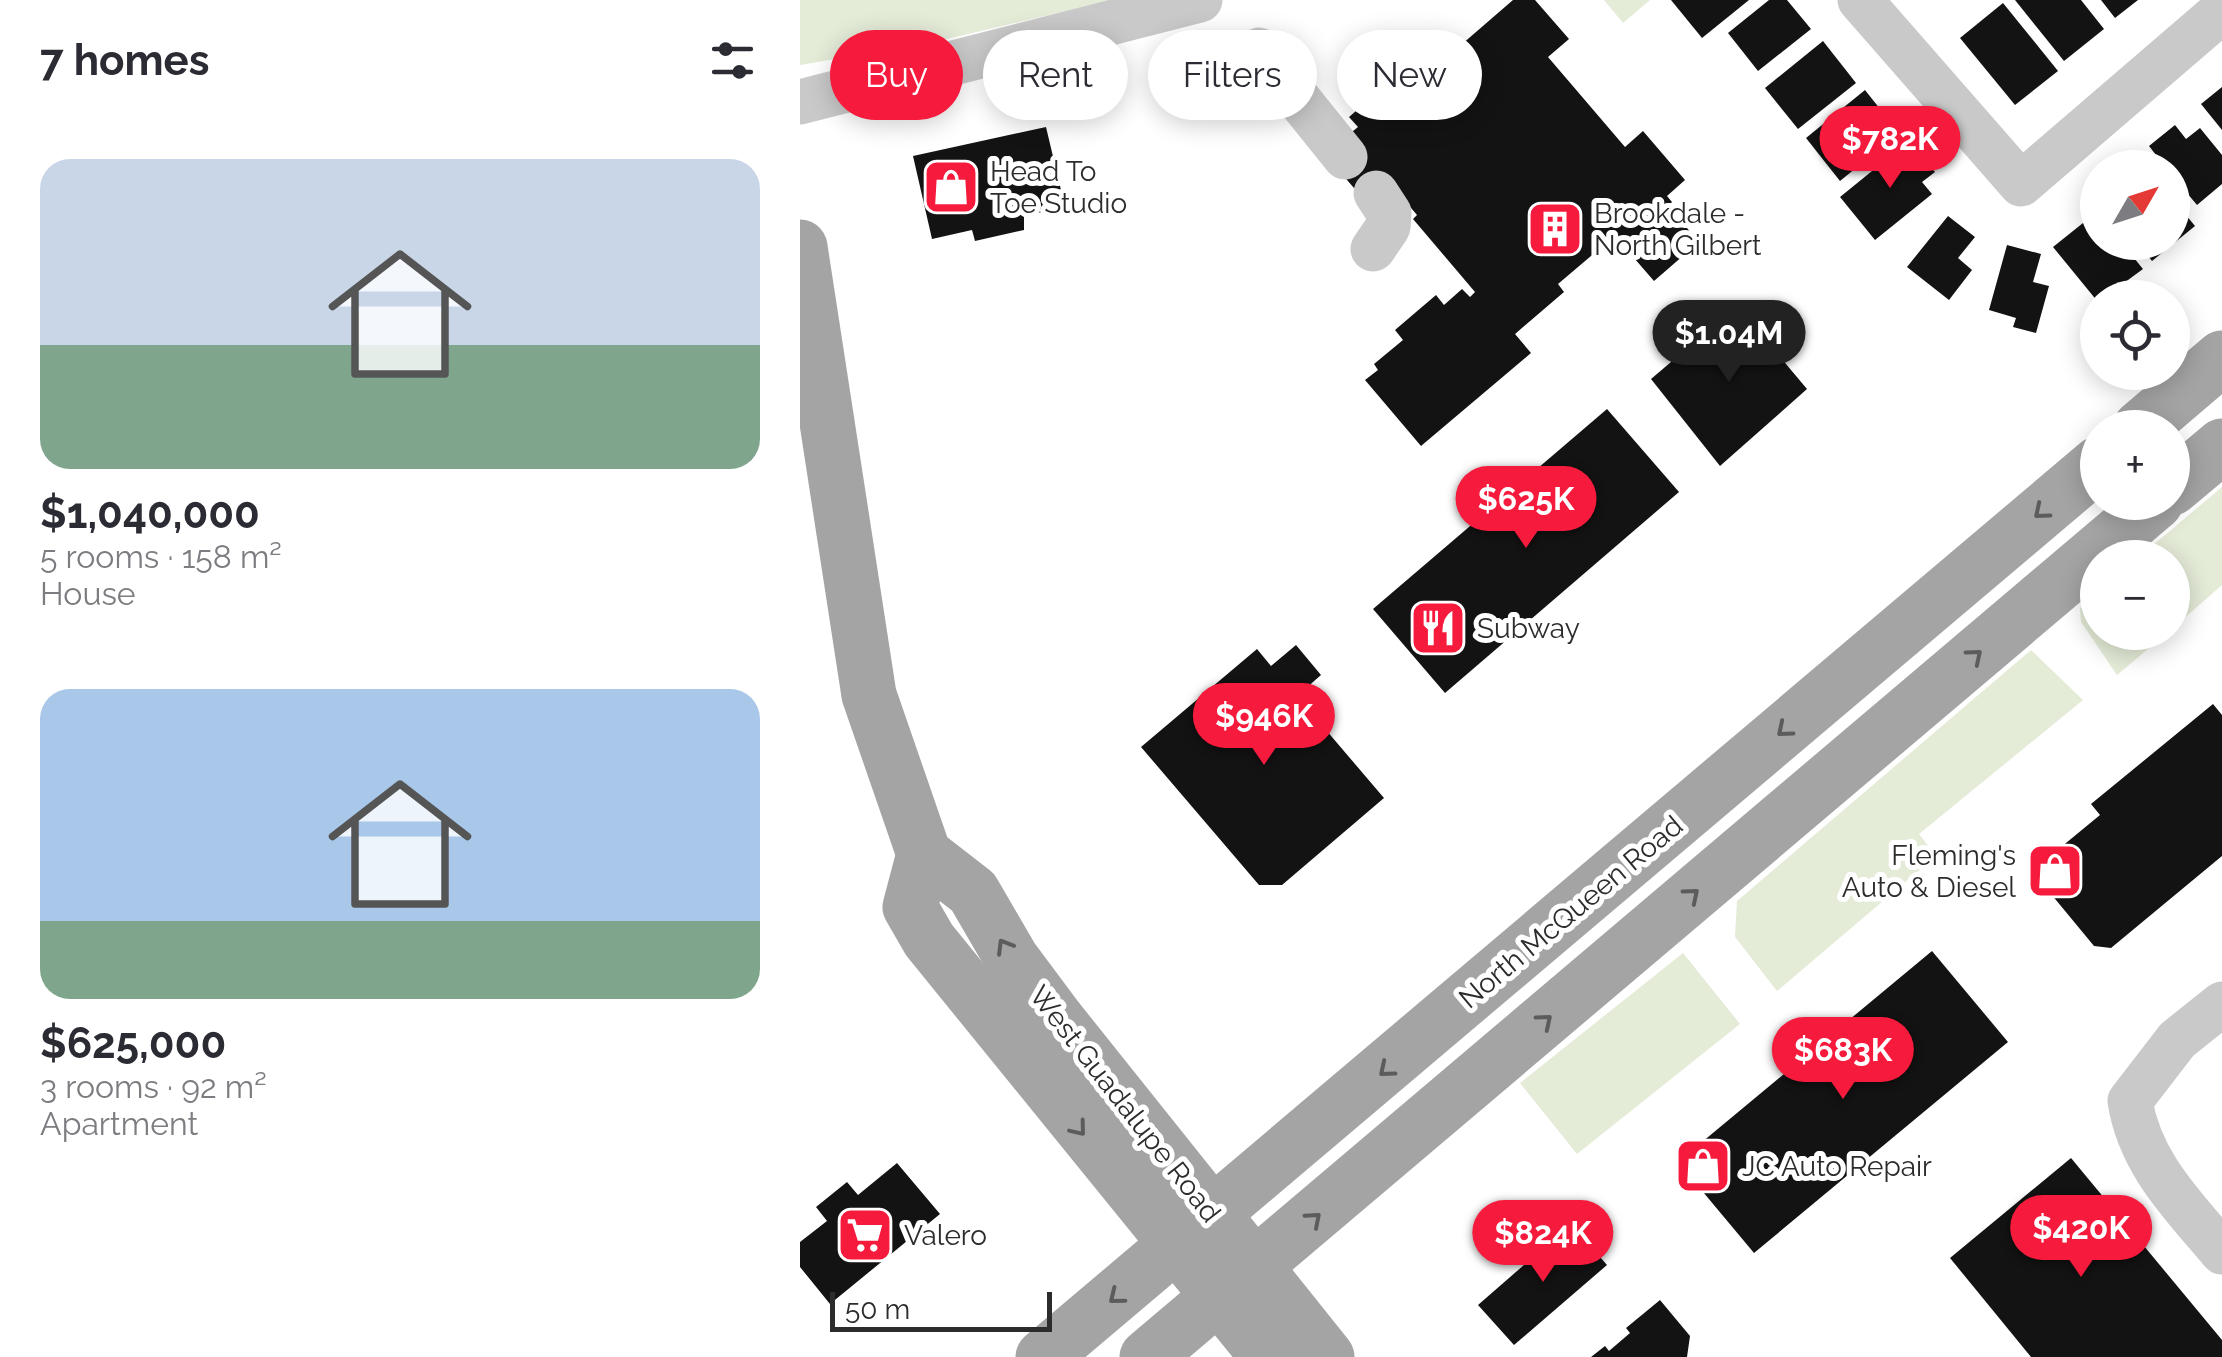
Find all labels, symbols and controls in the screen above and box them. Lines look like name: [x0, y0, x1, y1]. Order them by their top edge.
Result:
chip: Buy: [830, 30, 963, 120]
chip: Rent: [983, 30, 1128, 120]
chip: Filters: [1148, 30, 1317, 120]
chip: New: [1337, 30, 1482, 120]
icon: filters: [705, 33, 760, 88]
text: 7 homes: [40, 36, 209, 85]
pin: $782K: [1820, 106, 1960, 191]
text: $782K: [1841, 120, 1939, 157]
north arrow: [2080, 150, 2190, 260]
map controls: [2080, 150, 2190, 650]
place label: Head To Toe Studio: [990, 155, 1127, 220]
shop icon: Head To Toe Studio: [921, 157, 981, 217]
place label: Brookdale - North Gilbert: [1594, 197, 1762, 262]
building icon: Brookdale - North Gilbert: [1525, 199, 1585, 259]
icon: home: [310, 224, 490, 404]
button: locate: [2080, 280, 2190, 390]
pin: $1.04M: [1648, 300, 1810, 385]
text: $1.04M: [1675, 314, 1783, 351]
button: +: [2080, 410, 2190, 520]
pin: $625K: [1456, 466, 1596, 551]
text: $625K: [1478, 480, 1574, 517]
text: $1,040,000: [40, 489, 260, 538]
one-way arrow: [2034, 500, 2052, 518]
text: 5 rooms · 158 m²: [40, 538, 282, 575]
button: −: [2080, 540, 2190, 650]
text: House: [40, 575, 136, 612]
restaurant icon: Subway: [1408, 598, 1468, 658]
place label: Subway: [1477, 612, 1580, 645]
one-way arrow: [1963, 650, 1981, 668]
pin: $946K: [1194, 683, 1334, 768]
text: $946K: [1215, 697, 1313, 734]
one-way arrow: [1777, 719, 1795, 737]
icon: home: [310, 754, 490, 934]
street label: North McQueen Road: [1453, 809, 1689, 1015]
place label: Fleming's Auto & Diesel: [1842, 839, 2016, 904]
shop icon: Fleming's Auto & Diesel: [2025, 841, 2085, 901]
one-way arrow: [1681, 889, 1699, 907]
one-way arrow: [997, 939, 1016, 957]
street label: West Guadalupe Road: [1022, 979, 1228, 1229]
one-way arrow: [1534, 1015, 1552, 1033]
pin: $683K: [1773, 1017, 1913, 1102]
text: $625,000: [40, 1019, 226, 1068]
text: $683K: [1794, 1031, 1892, 1068]
one-way arrow: [1379, 1058, 1398, 1076]
text: 3 rooms · 92 m²: [40, 1068, 267, 1105]
text: Apartment: [40, 1105, 198, 1142]
one-way arrow: [1067, 1117, 1085, 1135]
shop icon: JC Auto Repair: [1673, 1136, 1733, 1196]
place label: JC Auto Repair: [1742, 1150, 1932, 1183]
pin: $420K: [2011, 1195, 2151, 1280]
pin: $824K: [1473, 1200, 1613, 1285]
supermarket icon: Valero: [835, 1205, 895, 1265]
text: $420K: [2032, 1209, 2130, 1246]
one-way arrow: [1302, 1212, 1320, 1230]
text: $824K: [1494, 1214, 1592, 1251]
place label: Valero: [904, 1219, 987, 1252]
one-way arrow: [1110, 1285, 1128, 1303]
scale bar: [830, 1287, 1052, 1332]
text: 50 m: [845, 1293, 910, 1326]

